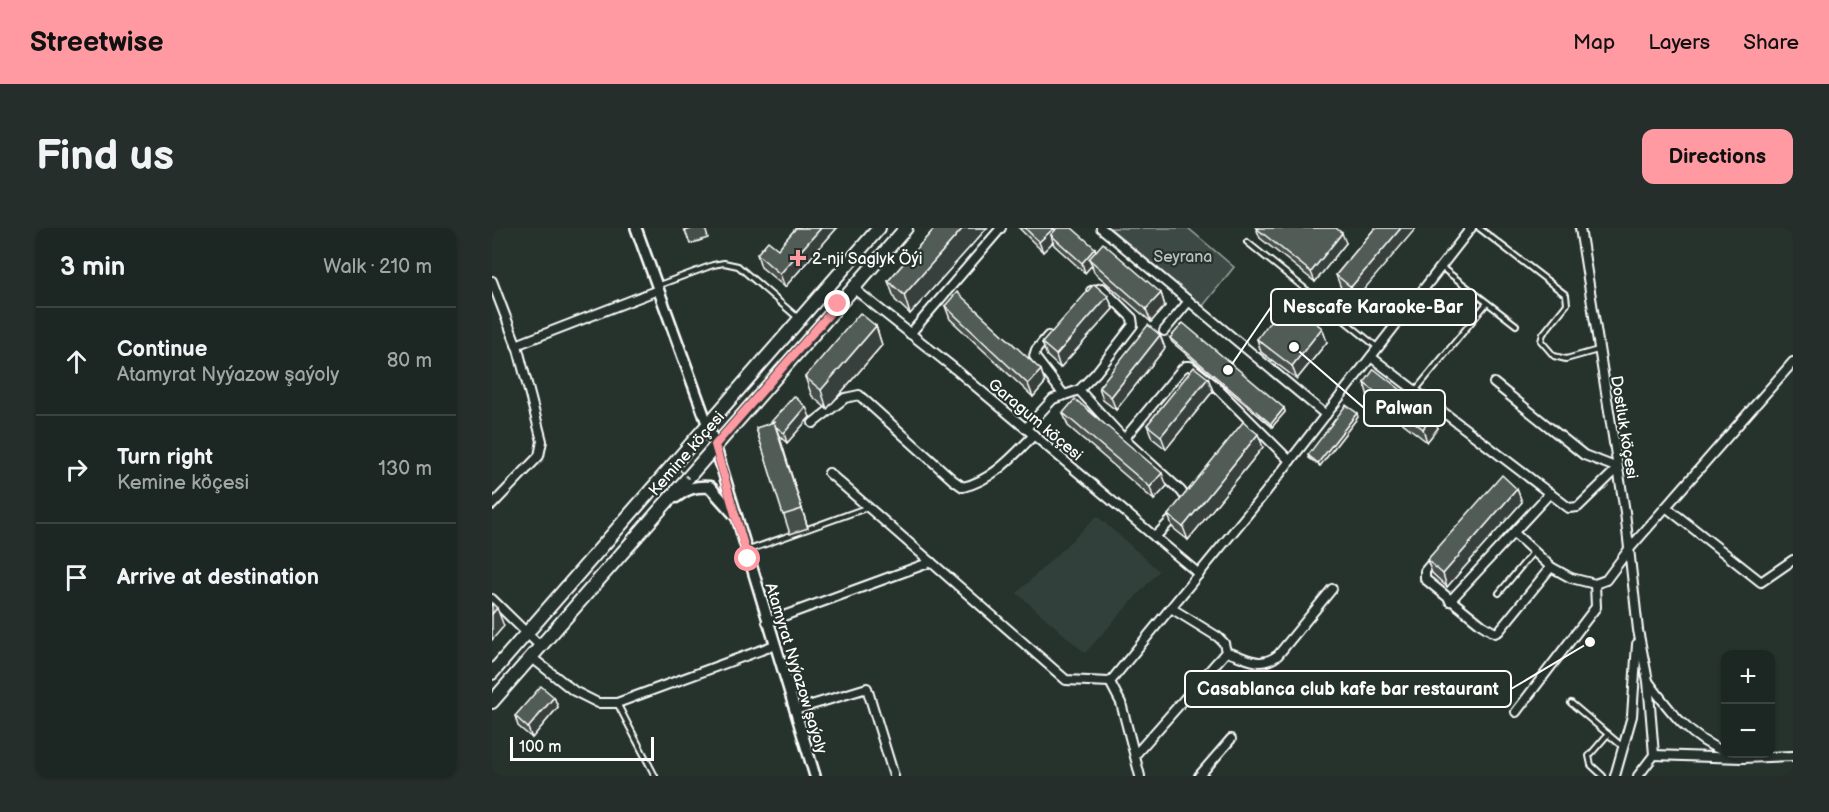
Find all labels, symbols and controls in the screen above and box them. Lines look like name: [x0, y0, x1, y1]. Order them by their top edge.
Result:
text: Streetwise: [30, 26, 163, 59]
text: Map: [1573, 30, 1615, 55]
text: Layers: [1648, 30, 1710, 55]
text: Share: [1743, 30, 1799, 55]
button: Directions: [1642, 129, 1793, 184]
text: Find us: [36, 131, 174, 182]
place label: 2-nji Saglyk Öýi: [812, 248, 923, 269]
park label: Seyrana: [1154, 248, 1212, 267]
marker: 2-nji Saglyk Öýi: [789, 249, 807, 267]
text: 3 min: [60, 252, 125, 283]
text: Walk · 210 m: [323, 255, 432, 279]
callout: Nescafe Karaoke-Bar: [1271, 289, 1476, 325]
route end: [824, 290, 850, 316]
text: Nescafe Karaoke-Bar: [1283, 297, 1464, 318]
text: Continue: [117, 336, 207, 363]
icon: ahead: [60, 345, 93, 378]
text: 80 m: [387, 349, 432, 373]
text: Atamyrat Nyýazow şaýoly: [117, 363, 339, 387]
street label: Dostluk köçesi: [1606, 374, 1641, 480]
street label: Garagum köçesi: [984, 375, 1086, 465]
callout: Palwan: [1364, 390, 1445, 426]
text: Palwan: [1375, 398, 1433, 419]
street label: Kemine köçesi: [645, 408, 729, 500]
text: Turn right: [117, 444, 213, 471]
icon: right: [60, 453, 93, 486]
text: 130 m: [378, 457, 432, 481]
text: Kemine köçesi: [117, 471, 249, 495]
route start: [734, 545, 760, 571]
icon: arrive: [60, 561, 93, 594]
text: Arrive at destination: [117, 564, 319, 591]
street label: Atamyrat Nyýazow şaýoly: [760, 581, 831, 757]
map controls: [1721, 650, 1775, 758]
button: +: [1721, 650, 1775, 704]
callout: Casablanca club kafe bar restaurant: [1185, 671, 1511, 707]
text: Casablanca club kafe bar restaurant: [1197, 679, 1499, 700]
button: −: [1721, 704, 1775, 758]
scale bar: [510, 734, 654, 762]
text: 100 m: [519, 738, 562, 757]

